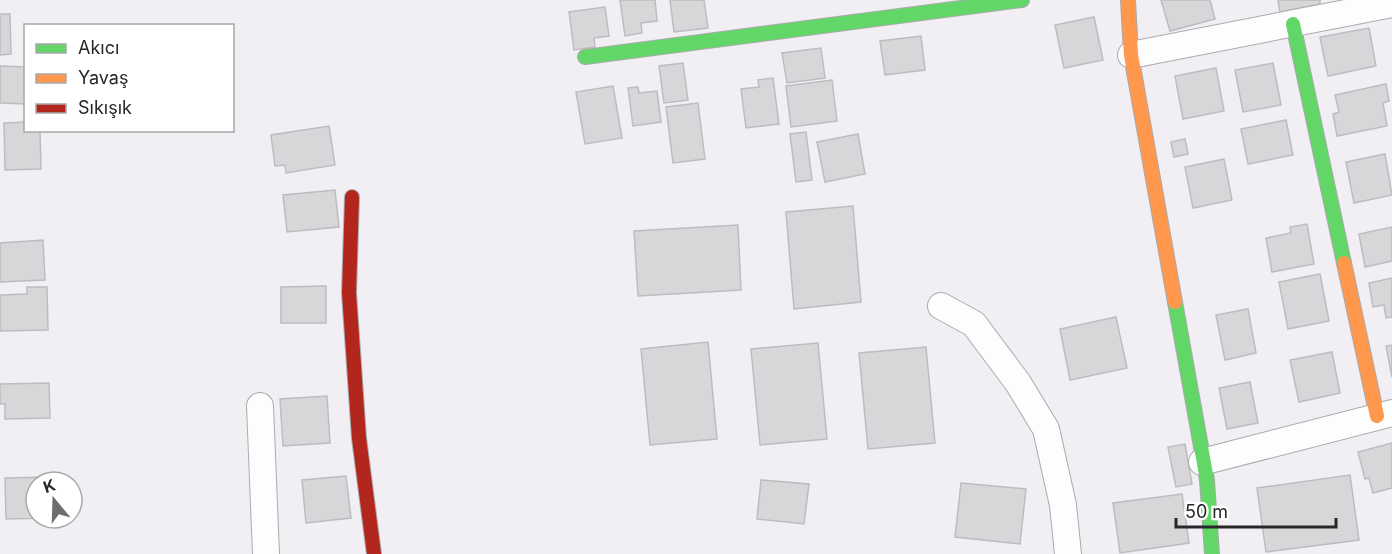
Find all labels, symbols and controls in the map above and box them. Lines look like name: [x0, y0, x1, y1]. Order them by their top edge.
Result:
legend: [24, 24, 234, 132]
text: Akıcı: [78, 37, 119, 58]
text: Yavaş: [78, 67, 128, 88]
text: Sıkışık: [78, 97, 132, 118]
north arrow: [24, 470, 84, 530]
text: K: [40, 474, 58, 497]
scale bar: [1176, 491, 1336, 529]
text: 50 m: [1185, 501, 1228, 522]

